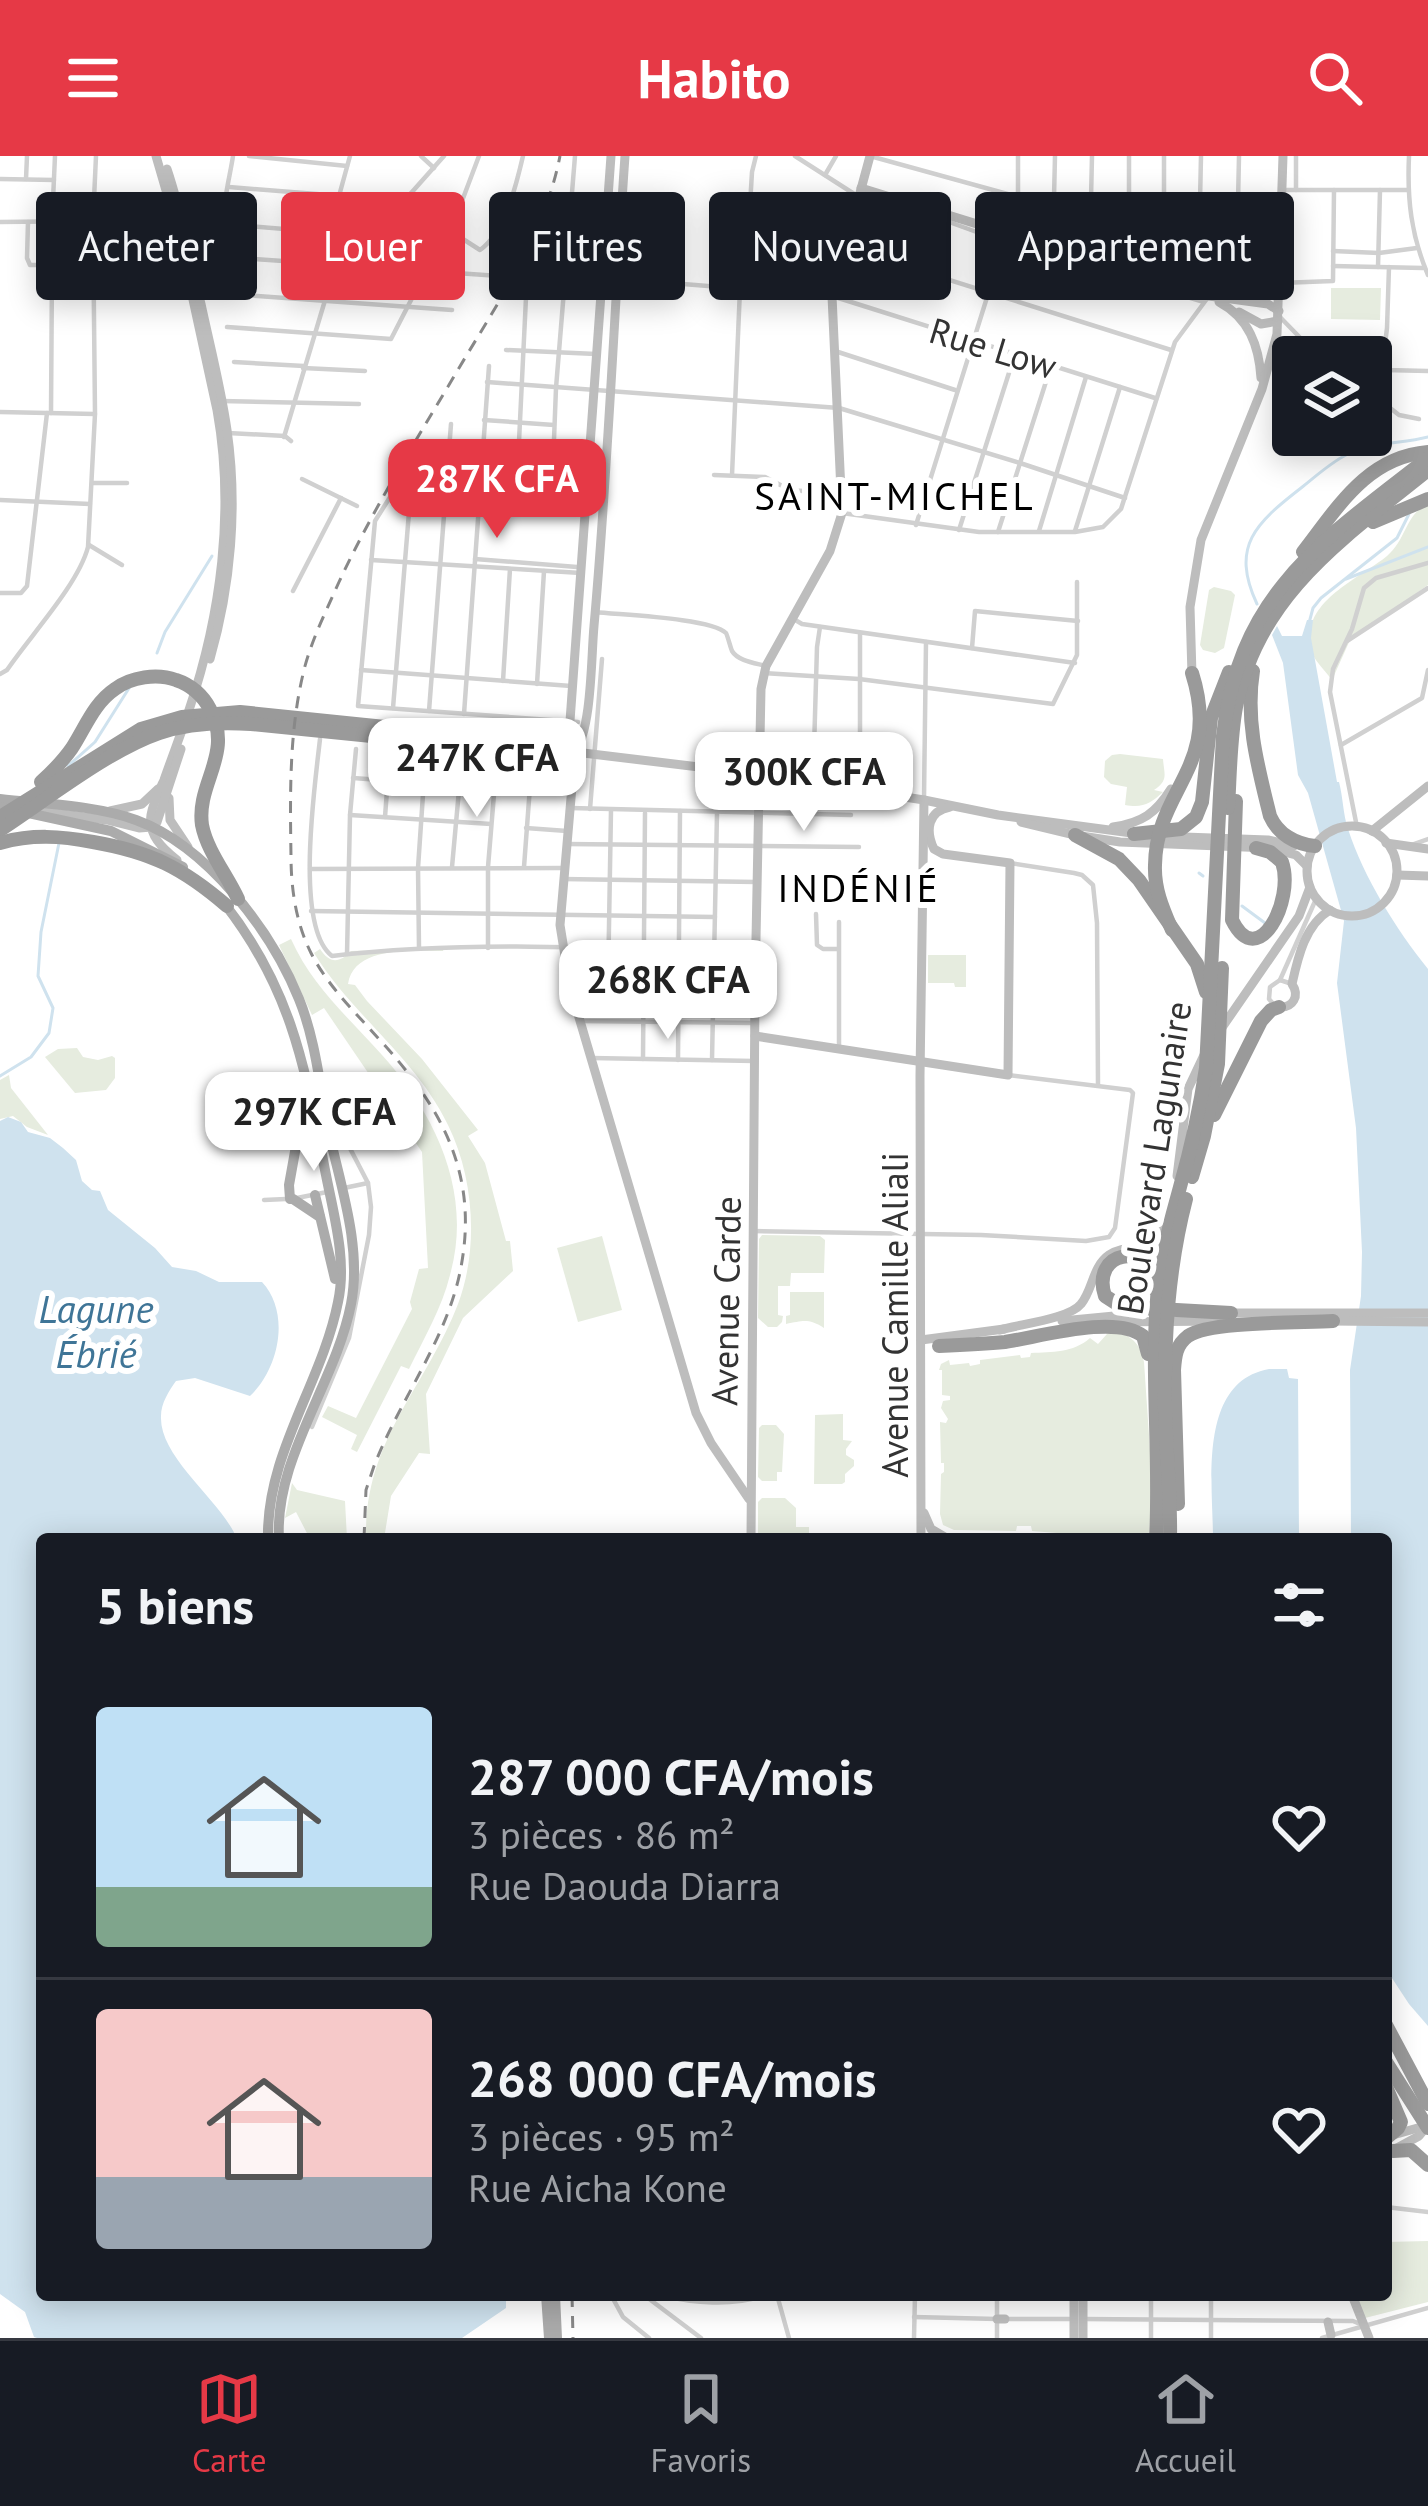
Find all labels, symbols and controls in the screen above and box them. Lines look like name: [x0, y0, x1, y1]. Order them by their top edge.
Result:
text: Habito: [638, 43, 790, 113]
icon: menu: [60, 45, 126, 111]
icon: search: [1302, 45, 1368, 111]
chip: Acheter: [36, 192, 257, 300]
chip: Louer: [281, 192, 465, 300]
chip: Filtres: [489, 192, 685, 300]
chip: Nouveau: [709, 192, 951, 300]
chip: Appartement: [975, 192, 1294, 300]
street label: Rue Low: [924, 306, 1063, 389]
map controls: [1272, 336, 1392, 456]
button: layers: [1272, 336, 1392, 456]
pin: 287K CFA: [373, 439, 621, 541]
text: 287K CFA: [415, 452, 579, 503]
district label: SAINT-MICHEL: [754, 470, 1036, 521]
pin: 247K CFA: [353, 718, 601, 820]
text: 247K CFA: [395, 731, 559, 782]
pin: 300K CFA: [680, 732, 928, 834]
text: 300K CFA: [722, 745, 886, 796]
district label: INDÉNIÉ: [777, 862, 941, 913]
pin: 268K CFA: [544, 940, 792, 1042]
text: 268K CFA: [586, 953, 750, 1004]
street label: Boulevard Lagunaire: [1106, 998, 1201, 1318]
pin: 297K CFA: [190, 1072, 438, 1174]
text: 297K CFA: [232, 1085, 396, 1136]
street label: Avenue Camille Aliali: [871, 1152, 918, 1478]
street label: Avenue Carde: [700, 1196, 751, 1406]
water label: Lagune Ébrié: [39, 1283, 153, 1379]
text: 5 biens: [96, 1572, 254, 1638]
icon: filters: [1266, 1572, 1332, 1638]
text: 287 000 CFA/mois: [468, 1743, 874, 1809]
icon: home: [192, 1755, 336, 1899]
icon: heart: [1266, 1794, 1332, 1860]
text: 3 pièces · 86 m²: [468, 1809, 735, 1860]
text: Rue Daouda Diarra: [468, 1860, 781, 1911]
text: 268 000 CFA/mois: [468, 2045, 876, 2111]
icon: home: [192, 2057, 336, 2201]
icon: heart: [1266, 2096, 1332, 2162]
text: 3 pièces · 95 m²: [468, 2111, 735, 2162]
text: Rue Aicha Kone: [468, 2162, 727, 2213]
tab: Carte: [192, 2366, 266, 2481]
tab: Favoris: [650, 2366, 751, 2481]
tab: Accueil: [1135, 2366, 1236, 2481]

